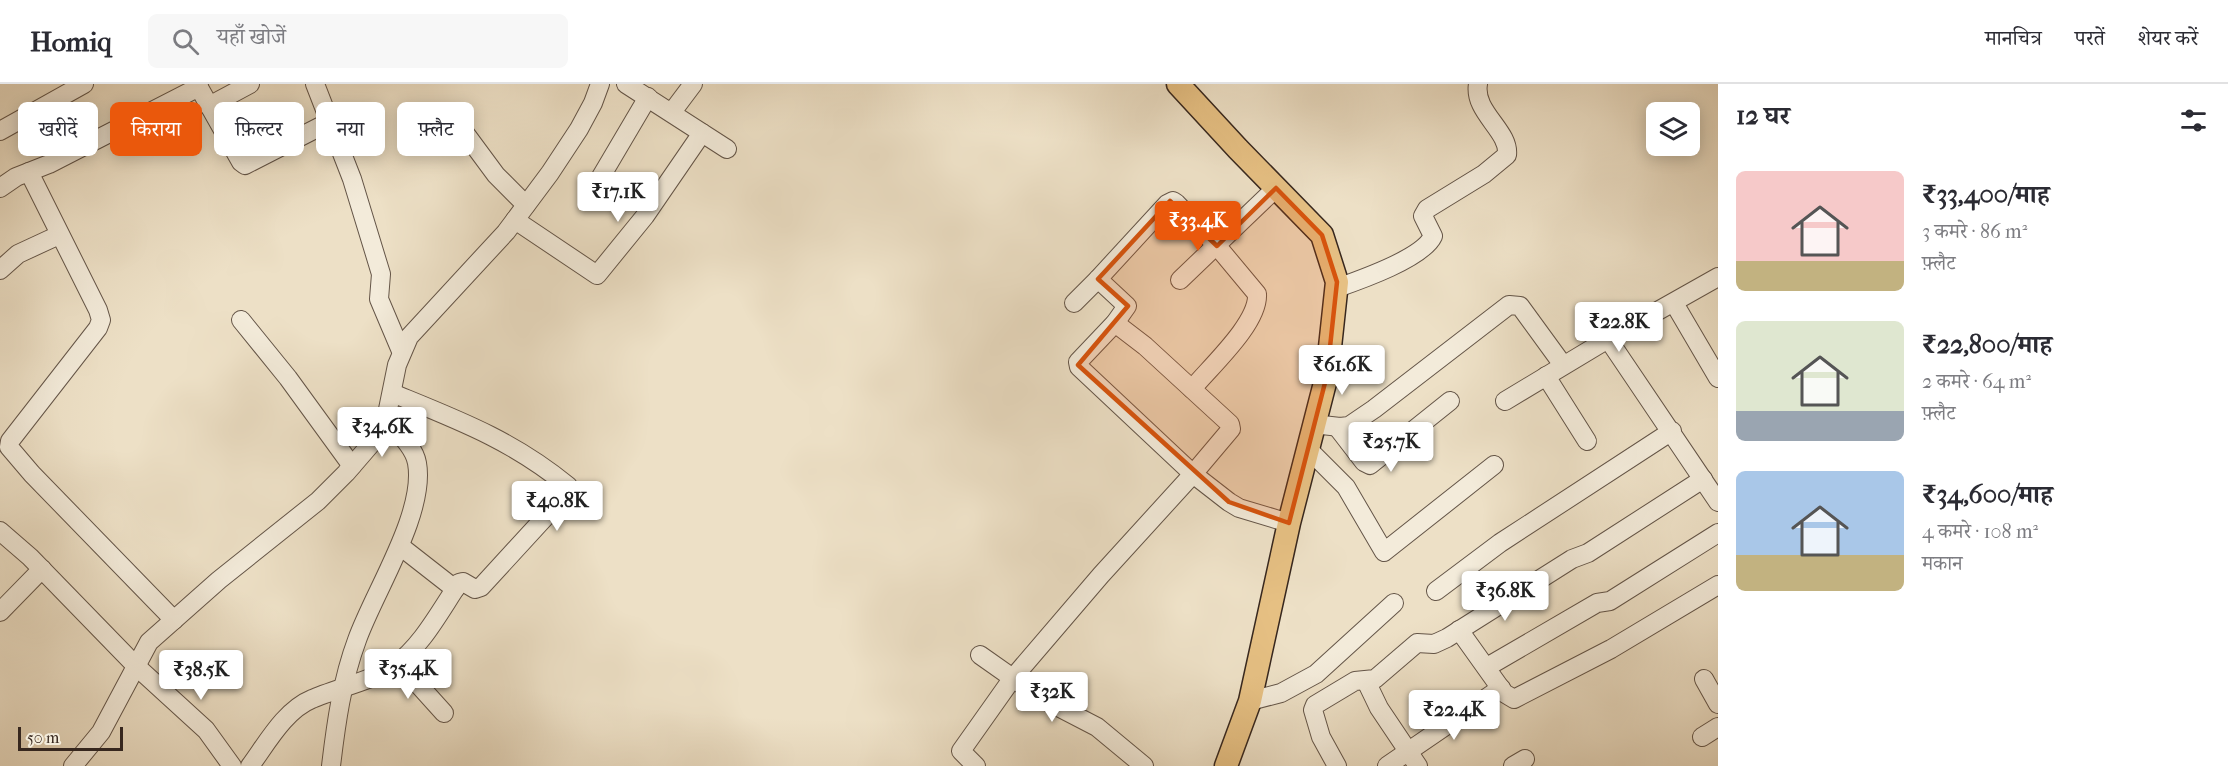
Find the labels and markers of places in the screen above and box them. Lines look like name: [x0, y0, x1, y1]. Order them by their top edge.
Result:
pin: ₹17.1K: [569, 172, 667, 223]
pin: ₹33.4K: [1149, 201, 1247, 252]
pin: ₹22.8K: [1570, 302, 1668, 353]
pin: ₹61.6K: [1293, 345, 1391, 396]
pin: ₹34.6K: [333, 407, 431, 458]
pin: ₹25.7K: [1342, 422, 1440, 473]
pin: ₹40.8K: [508, 481, 606, 532]
pin: ₹36.8K: [1456, 571, 1554, 622]
pin: ₹35.4K: [359, 649, 457, 700]
pin: ₹38.5K: [152, 650, 250, 701]
pin: ₹32K: [1016, 672, 1088, 723]
pin: ₹22.4K: [1405, 690, 1503, 741]

